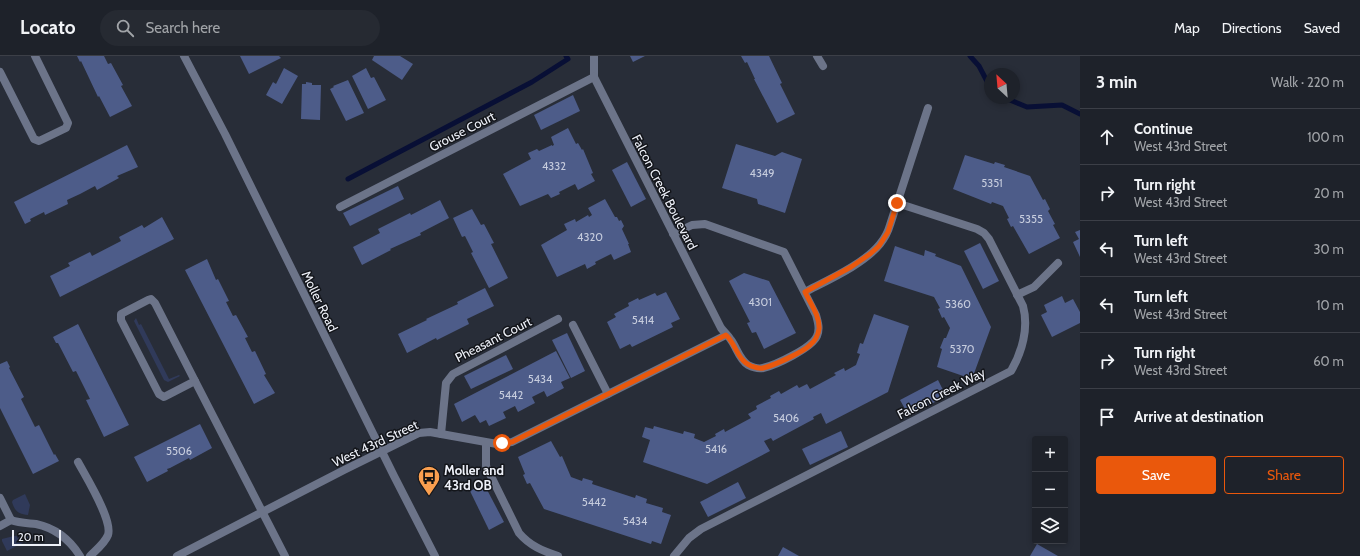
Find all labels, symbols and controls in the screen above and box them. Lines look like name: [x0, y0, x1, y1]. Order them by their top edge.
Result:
search box: [100, 10, 380, 46]
text: Locato: [20, 16, 76, 39]
icon: search: [114, 17, 136, 39]
text: Search here: [146, 19, 220, 37]
text: Map: [1174, 19, 1200, 37]
text: Directions: [1222, 19, 1282, 37]
text: Saved: [1304, 19, 1340, 37]
north arrow: [984, 68, 1020, 104]
text: 3 min: [1096, 72, 1137, 92]
text: Walk · 220 m: [1271, 74, 1344, 90]
street label: Grouse Court: [426, 107, 498, 154]
text: Continue: [1134, 120, 1193, 138]
icon: ahead: [1096, 126, 1118, 148]
text: 100 m: [1307, 129, 1344, 145]
street label: Falcon Creek Boulevard: [629, 132, 701, 252]
text: West 43rd Street: [1134, 138, 1227, 154]
house number: 4332: [542, 159, 566, 173]
house number: 4349: [750, 166, 774, 180]
house number: 5351: [981, 176, 1003, 190]
text: Turn right: [1134, 176, 1195, 194]
icon: right: [1096, 182, 1118, 204]
text: 20 m: [1314, 185, 1344, 201]
route end: [888, 194, 906, 212]
text: West 43rd Street: [1134, 194, 1227, 210]
house number: 5355: [1019, 212, 1043, 226]
house number: 4320: [577, 230, 603, 244]
text: Turn left: [1134, 232, 1188, 250]
icon: left: [1096, 238, 1118, 260]
text: 30 m: [1314, 241, 1344, 257]
text: West 43rd Street: [1134, 250, 1227, 266]
street label: Moller Road: [298, 268, 342, 334]
text: Turn left: [1134, 288, 1188, 306]
icon: left: [1096, 294, 1118, 316]
house number: 4301: [748, 295, 772, 309]
house number: 5360: [945, 297, 971, 311]
text: 10 m: [1316, 297, 1344, 313]
text: West 43rd Street: [1134, 306, 1227, 322]
street label: Pheasant Court: [452, 313, 534, 365]
house number: 5414: [632, 313, 655, 327]
house number: 5370: [949, 342, 975, 356]
text: Turn right: [1134, 344, 1195, 362]
icon: right: [1096, 350, 1118, 372]
text: 60 m: [1313, 353, 1344, 369]
text: West 43rd Street: [1134, 362, 1227, 378]
street label: Falcon Creek Way: [894, 364, 988, 422]
house number: 5434: [528, 372, 553, 386]
house number: 5442: [499, 388, 523, 402]
icon: arrive: [1096, 406, 1118, 428]
text: Arrive at destination: [1134, 408, 1264, 426]
house number: 5406: [773, 411, 799, 425]
street label: West 43rd Street: [329, 416, 421, 470]
route start: [493, 434, 511, 452]
map controls: [1032, 436, 1068, 544]
button: +: [1032, 436, 1068, 472]
house number: 5416: [705, 442, 727, 456]
house number: 5506: [166, 444, 192, 458]
button: Save: [1096, 456, 1216, 494]
button: Share: [1224, 456, 1344, 494]
place label: Moller and 43rd OB: [444, 462, 504, 493]
bus stop icon: Moller and 43rd OB: [416, 464, 442, 497]
button: −: [1032, 472, 1068, 508]
house number: 5442: [582, 495, 606, 509]
button: layers: [1032, 508, 1068, 544]
house number: 5434: [623, 514, 648, 528]
scale bar: [12, 528, 61, 547]
text: 20 m: [18, 530, 44, 544]

